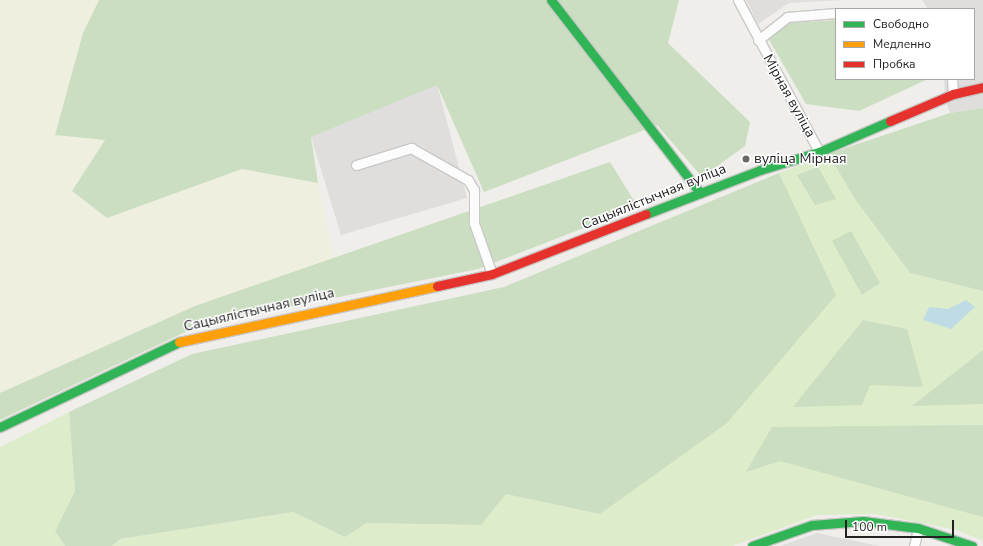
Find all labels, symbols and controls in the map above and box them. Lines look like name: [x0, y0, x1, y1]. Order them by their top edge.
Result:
legend: [835, 8, 975, 80]
text: Свободно: [873, 16, 929, 32]
text: Медленно: [873, 36, 931, 52]
street label: Мірная вуліца: [759, 51, 819, 141]
text: Пробка: [873, 56, 916, 72]
place label: вуліца Мірная: [754, 151, 846, 167]
marker: вуліца Мірная: [741, 154, 751, 164]
street label: Сацыялістычная вуліца: [579, 160, 729, 234]
street label: Сацыялістычная вуліца: [182, 284, 336, 336]
scale bar: [847, 512, 956, 538]
text: 100 m: [852, 519, 887, 535]

